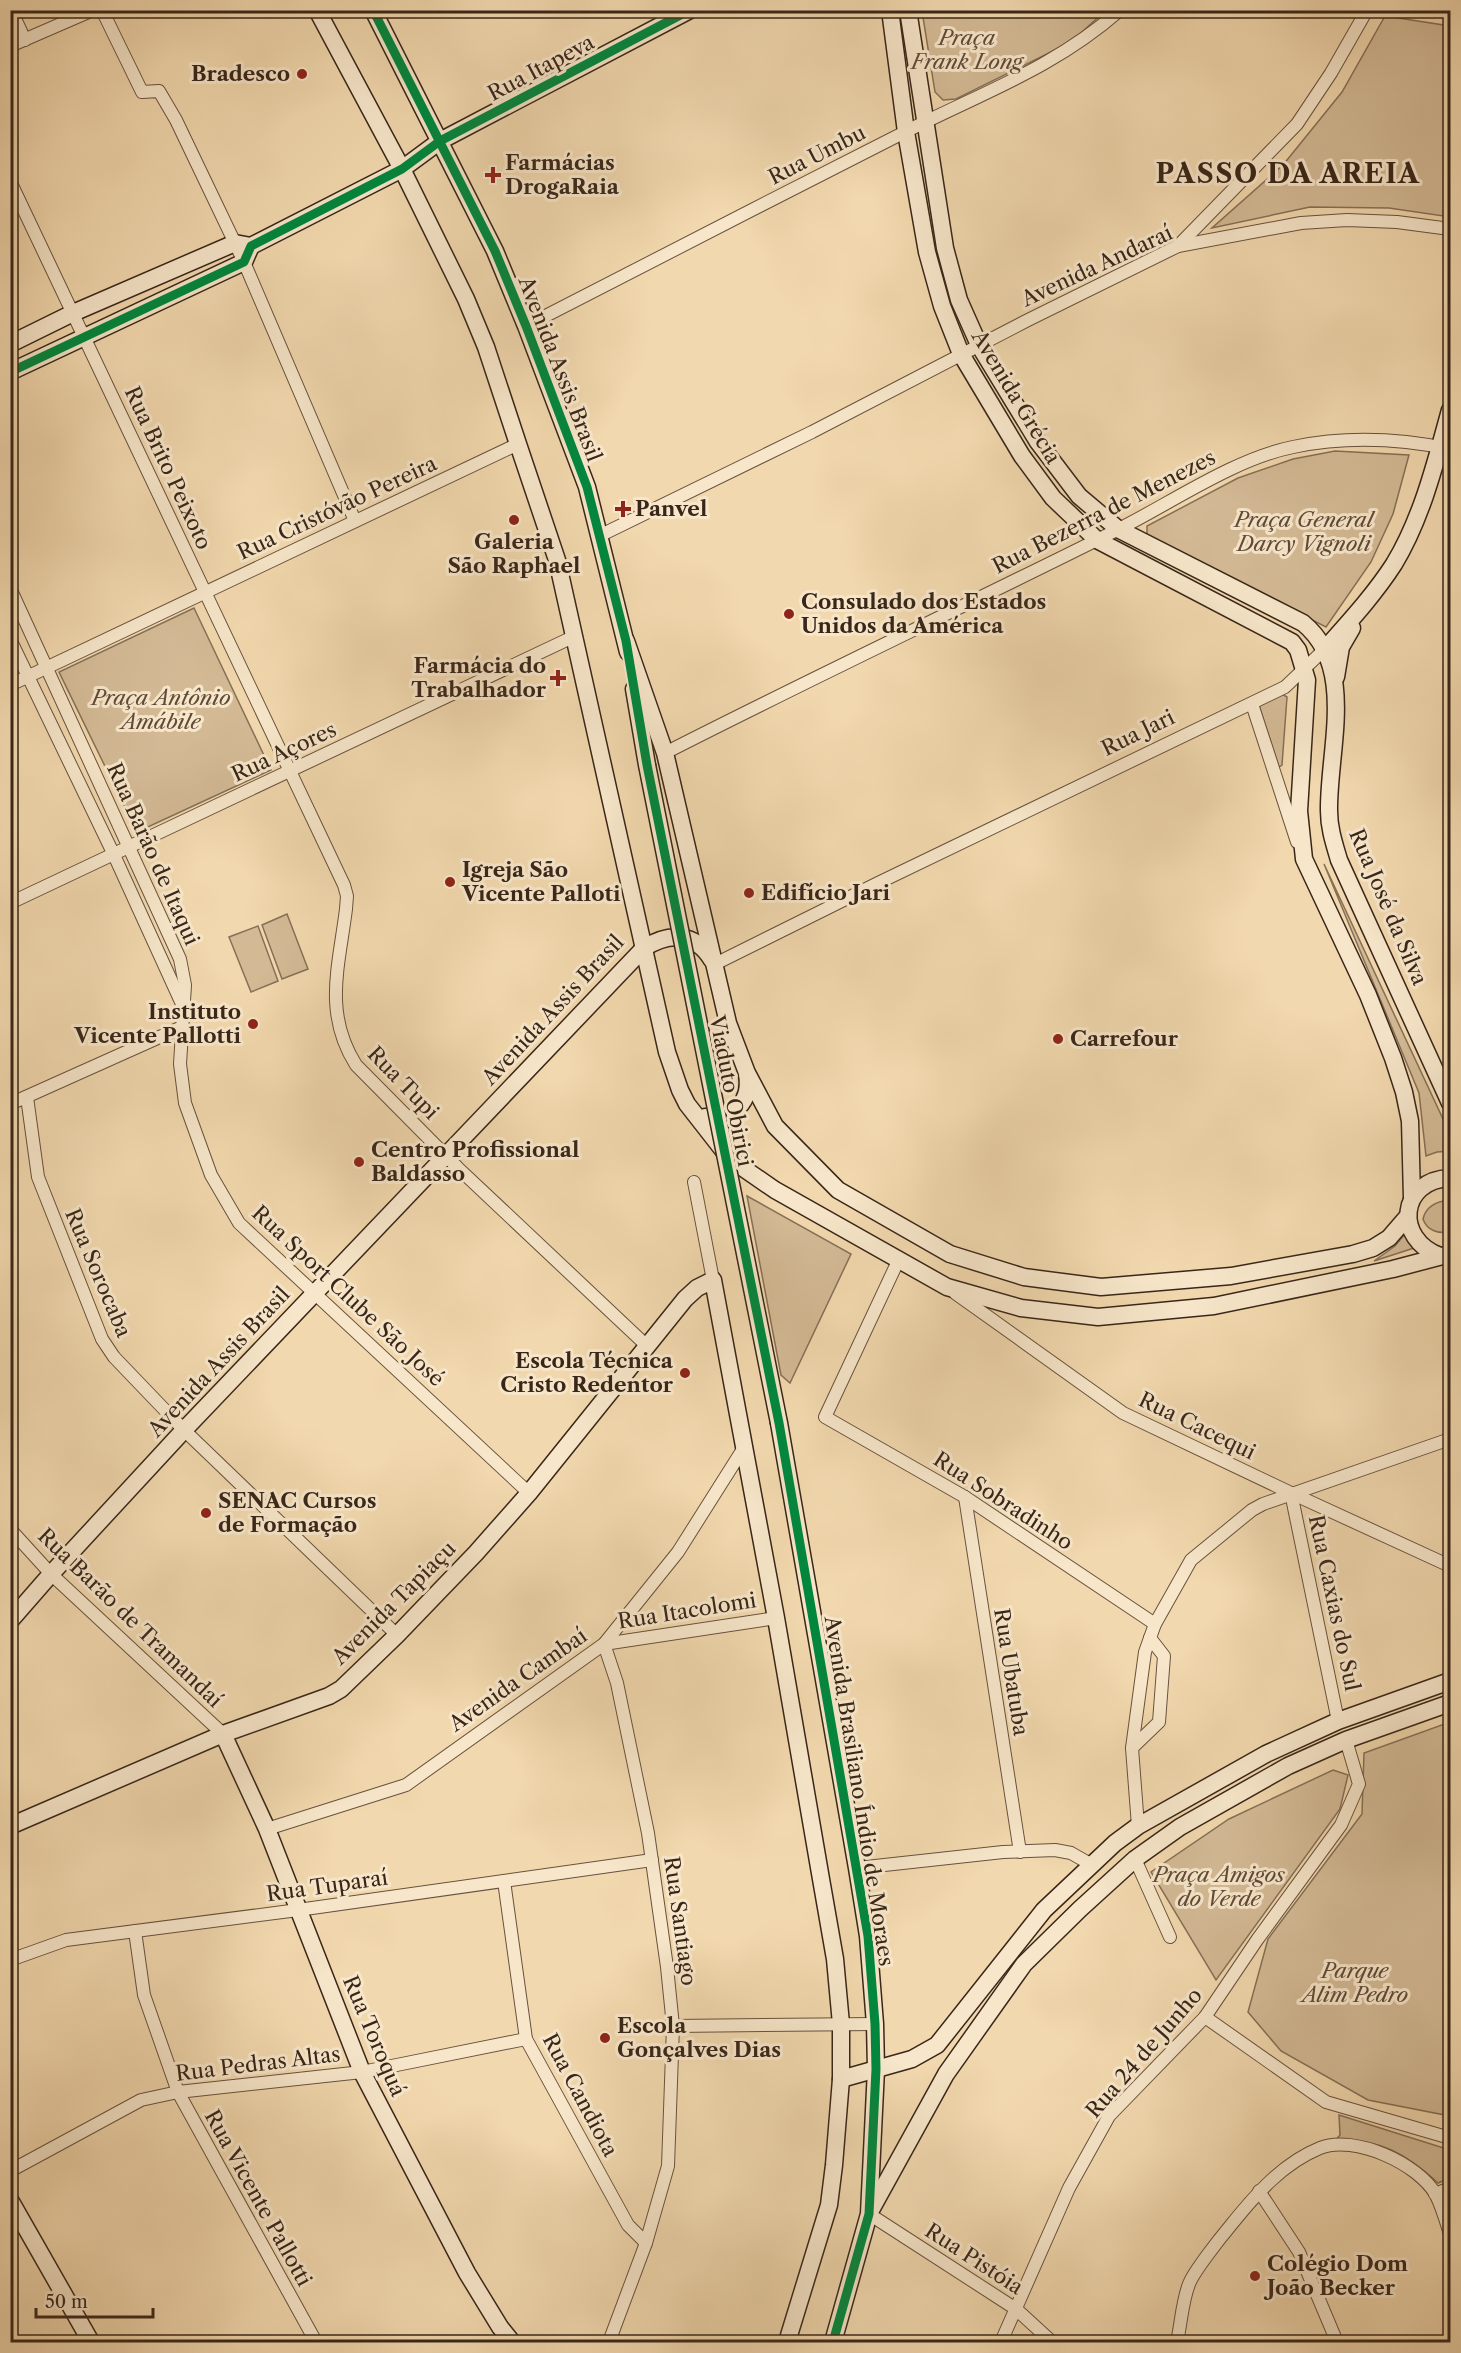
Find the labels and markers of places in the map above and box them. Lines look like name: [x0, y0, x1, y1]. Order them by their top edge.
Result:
place label: Bradesco: [191, 61, 290, 86]
marker: Bradesco: [295, 67, 309, 81]
place label: Farmácias DrogaRaia: [505, 150, 620, 199]
marker: Farmácias DrogaRaia: [486, 168, 500, 182]
place label: Panvel: [635, 496, 707, 521]
marker: Panvel: [616, 502, 630, 516]
marker: Galeria São Raphael: [507, 513, 521, 527]
place label: Galeria São Raphael: [447, 529, 581, 578]
place label: Consulado dos Estados Unidos da América: [801, 589, 1046, 638]
marker: Consulado dos Estados Unidos da América: [782, 607, 796, 621]
place label: Farmácia do Trabalhador: [411, 653, 547, 702]
marker: Farmácia do Trabalhador: [551, 671, 565, 685]
place label: Igreja São Vicente Palloti: [461, 857, 621, 906]
marker: Igreja São Vicente Palloti: [443, 875, 457, 889]
place label: Edifício Jari: [761, 880, 890, 905]
marker: Edifício Jari: [742, 886, 756, 900]
place label: Instituto Vicente Pallotti: [73, 999, 242, 1048]
marker: Instituto Vicente Pallotti: [246, 1017, 260, 1031]
place label: Carrefour: [1070, 1026, 1179, 1051]
marker: Carrefour: [1051, 1032, 1065, 1046]
place label: Centro Profissional Baldasso: [371, 1137, 579, 1186]
marker: Centro Profissional Baldasso: [352, 1155, 366, 1169]
place label: Escola Técnica Cristo Redentor: [500, 1348, 674, 1397]
marker: Escola Técnica Cristo Redentor: [678, 1366, 692, 1380]
place label: SENAC Cursos de Formação: [218, 1488, 376, 1537]
marker: SENAC Cursos de Formação: [199, 1506, 213, 1520]
place label: Escola Gonçalves Dias: [617, 2013, 781, 2062]
marker: Escola Gonçalves Dias: [598, 2031, 612, 2045]
place label: Colégio Dom João Becker: [1263, 2251, 1408, 2300]
marker: Colégio Dom João Becker: [1248, 2269, 1262, 2283]

